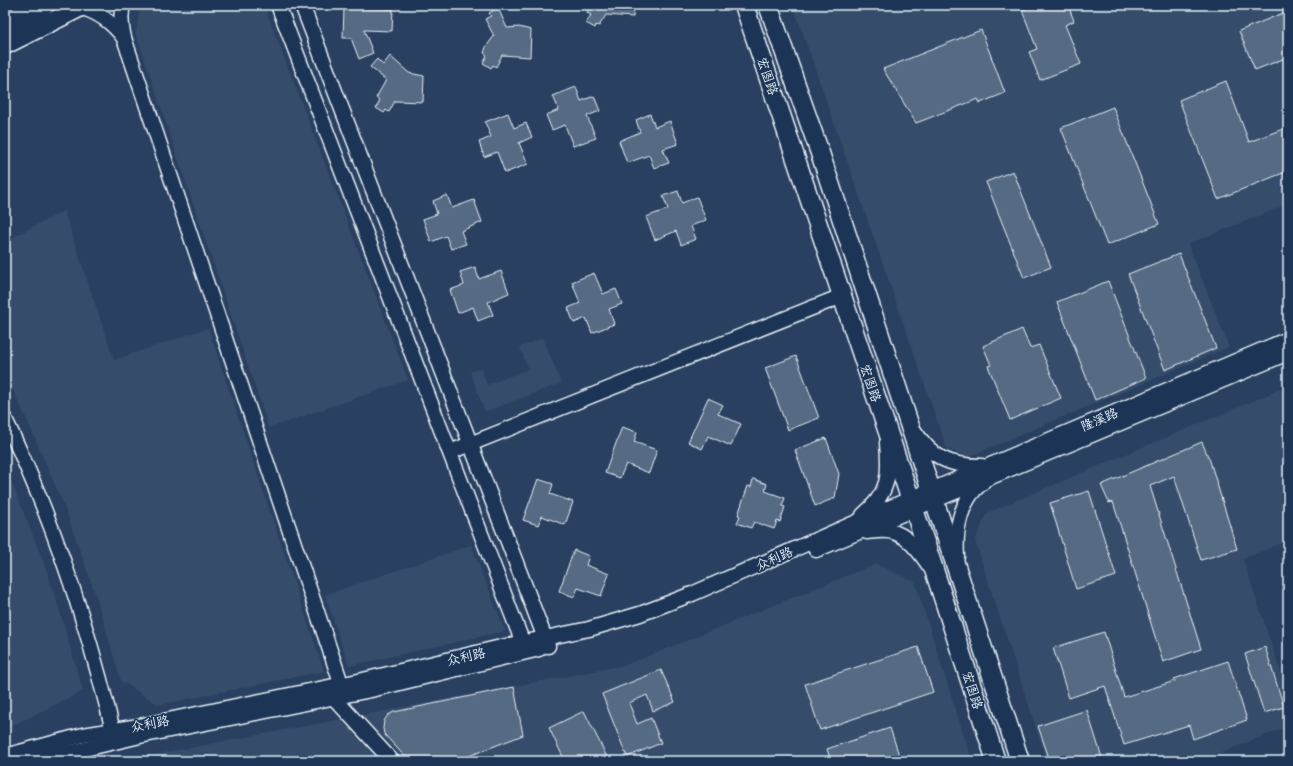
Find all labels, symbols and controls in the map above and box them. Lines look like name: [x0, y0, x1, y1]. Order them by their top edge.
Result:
street label: 宏图路: [752, 55, 781, 98]
street label: 宏图路: [855, 362, 884, 405]
street label: 隆溪路: [1078, 405, 1121, 436]
street label: 众利路: [753, 544, 796, 575]
street label: 众利路: [445, 645, 487, 670]
street label: 宏图路: [957, 669, 986, 712]
street label: 众利路: [130, 712, 171, 737]

